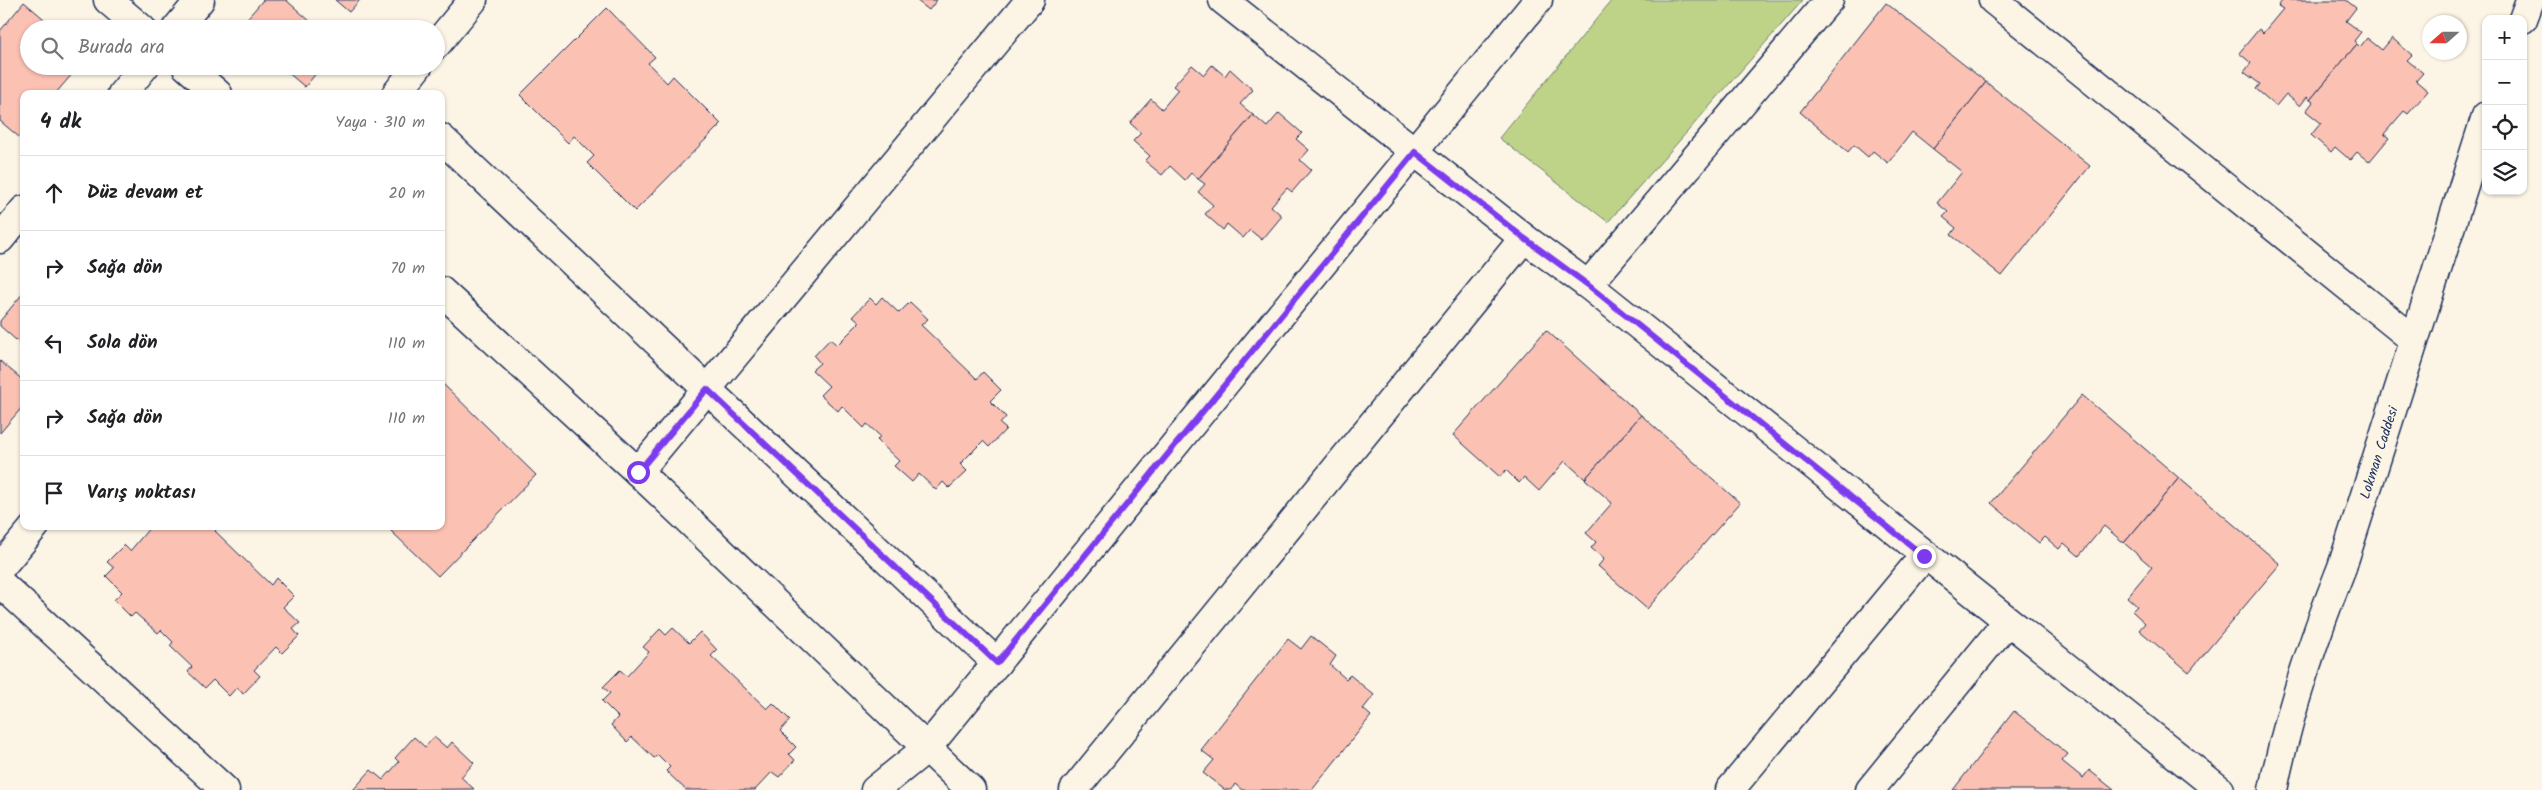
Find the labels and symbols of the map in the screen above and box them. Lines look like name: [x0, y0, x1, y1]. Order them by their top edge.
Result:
north arrow: [2422, 15, 2467, 60]
street label: Lokman Caddesi: [2354, 403, 2405, 502]
route start: [627, 461, 650, 484]
route end: [1913, 545, 1936, 568]

